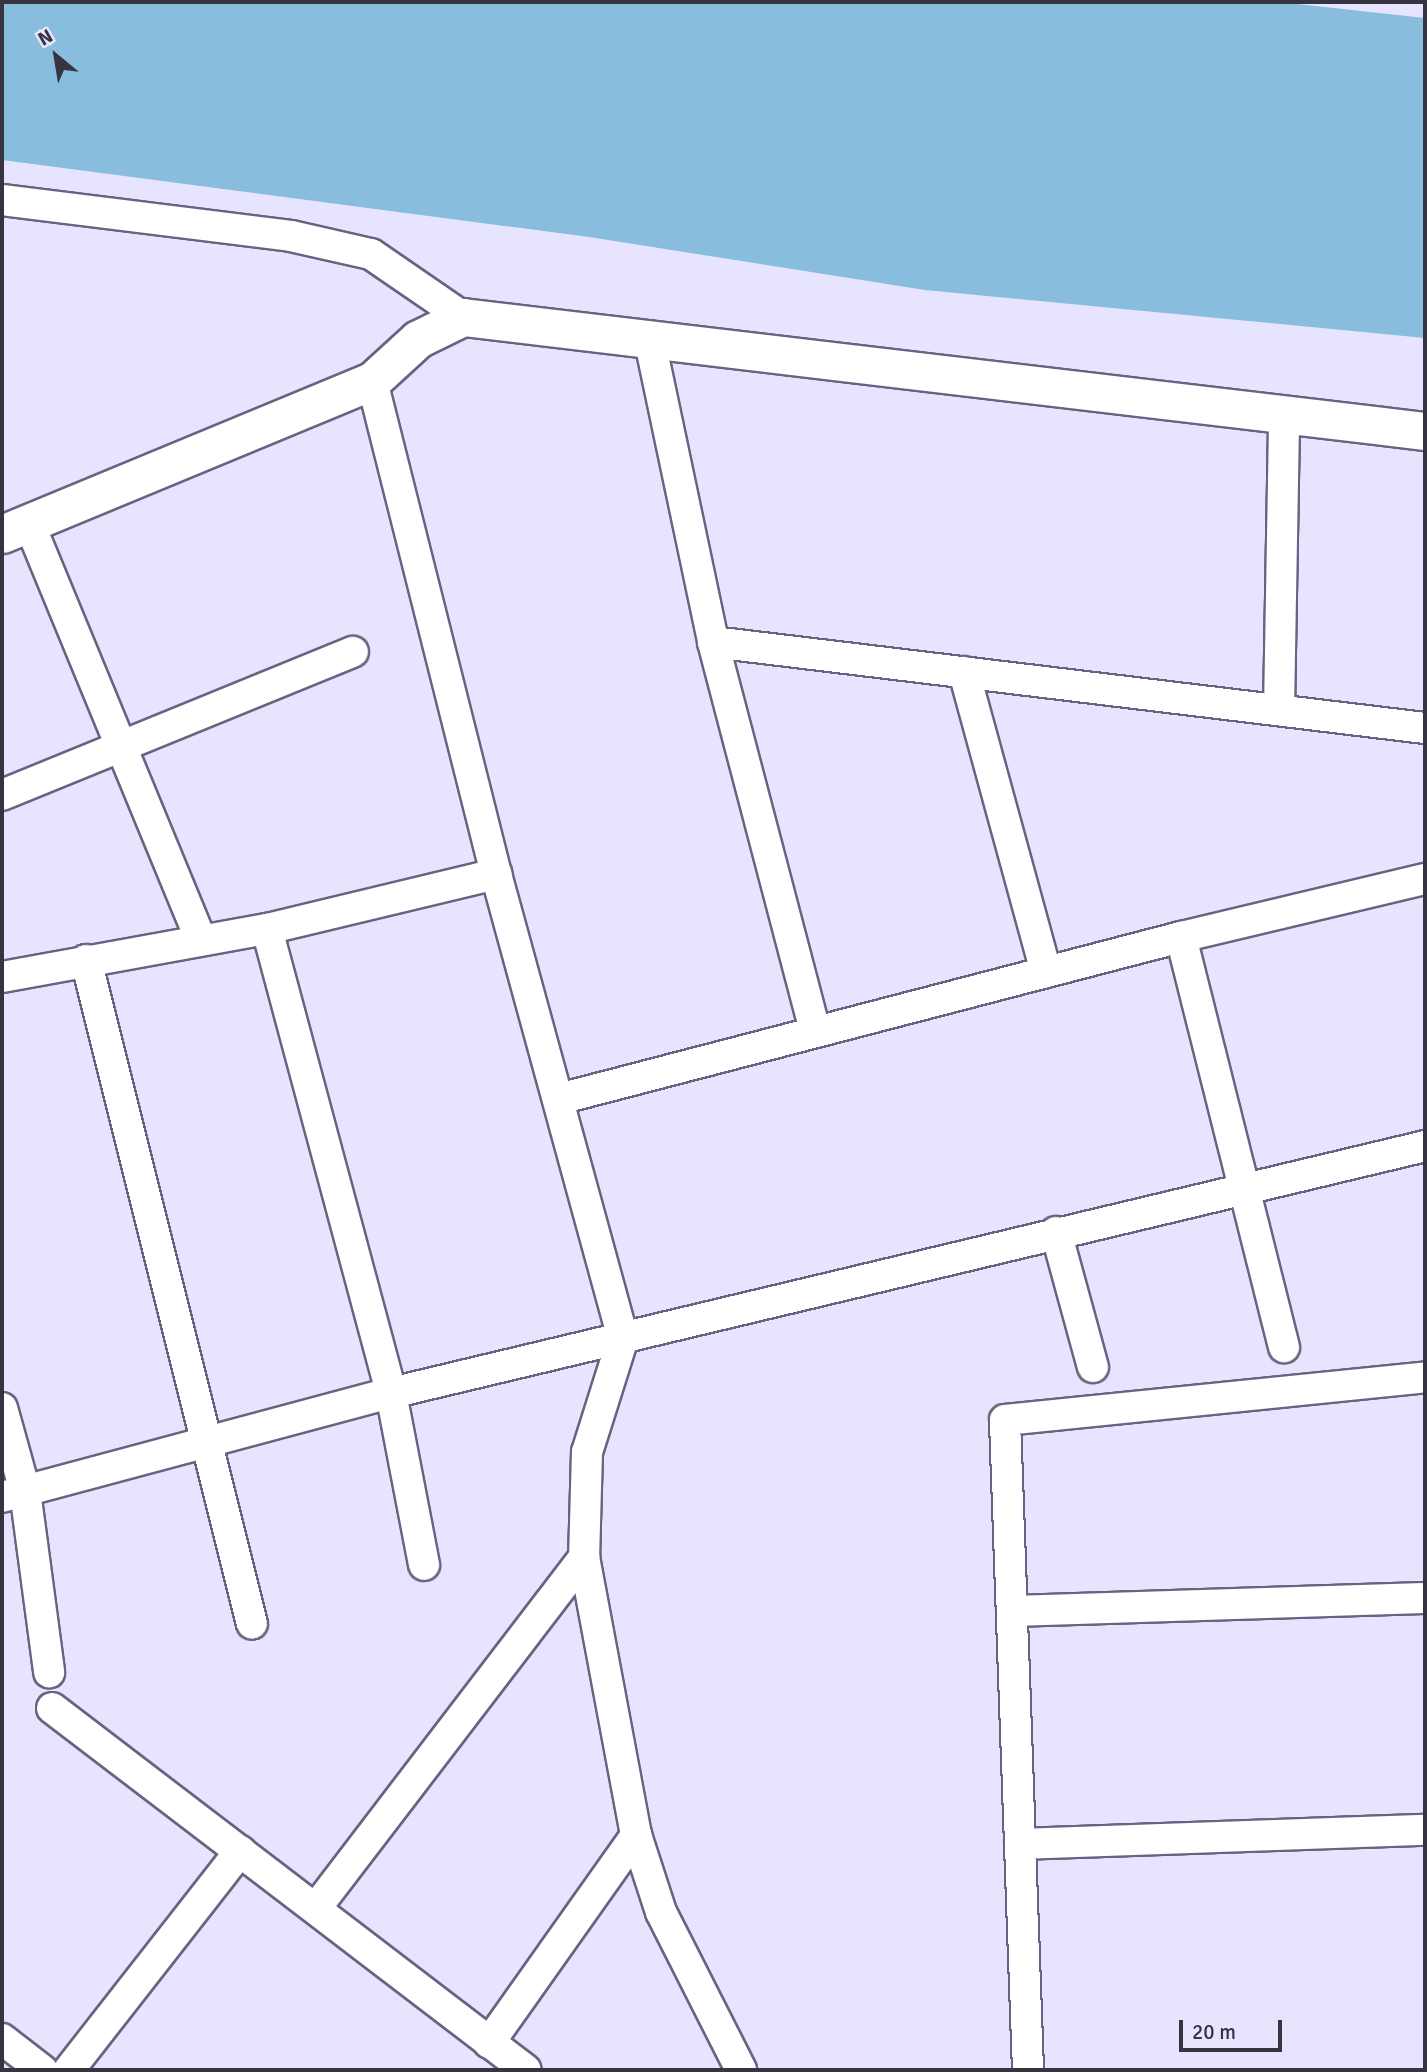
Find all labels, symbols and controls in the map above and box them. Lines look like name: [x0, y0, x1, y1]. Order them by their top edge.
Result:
north arrow: [21, 21, 91, 91]
text: N: [34, 24, 57, 52]
scale bar: [1182, 2006, 1285, 2050]
text: 20 m: [1192, 2019, 1236, 2045]

